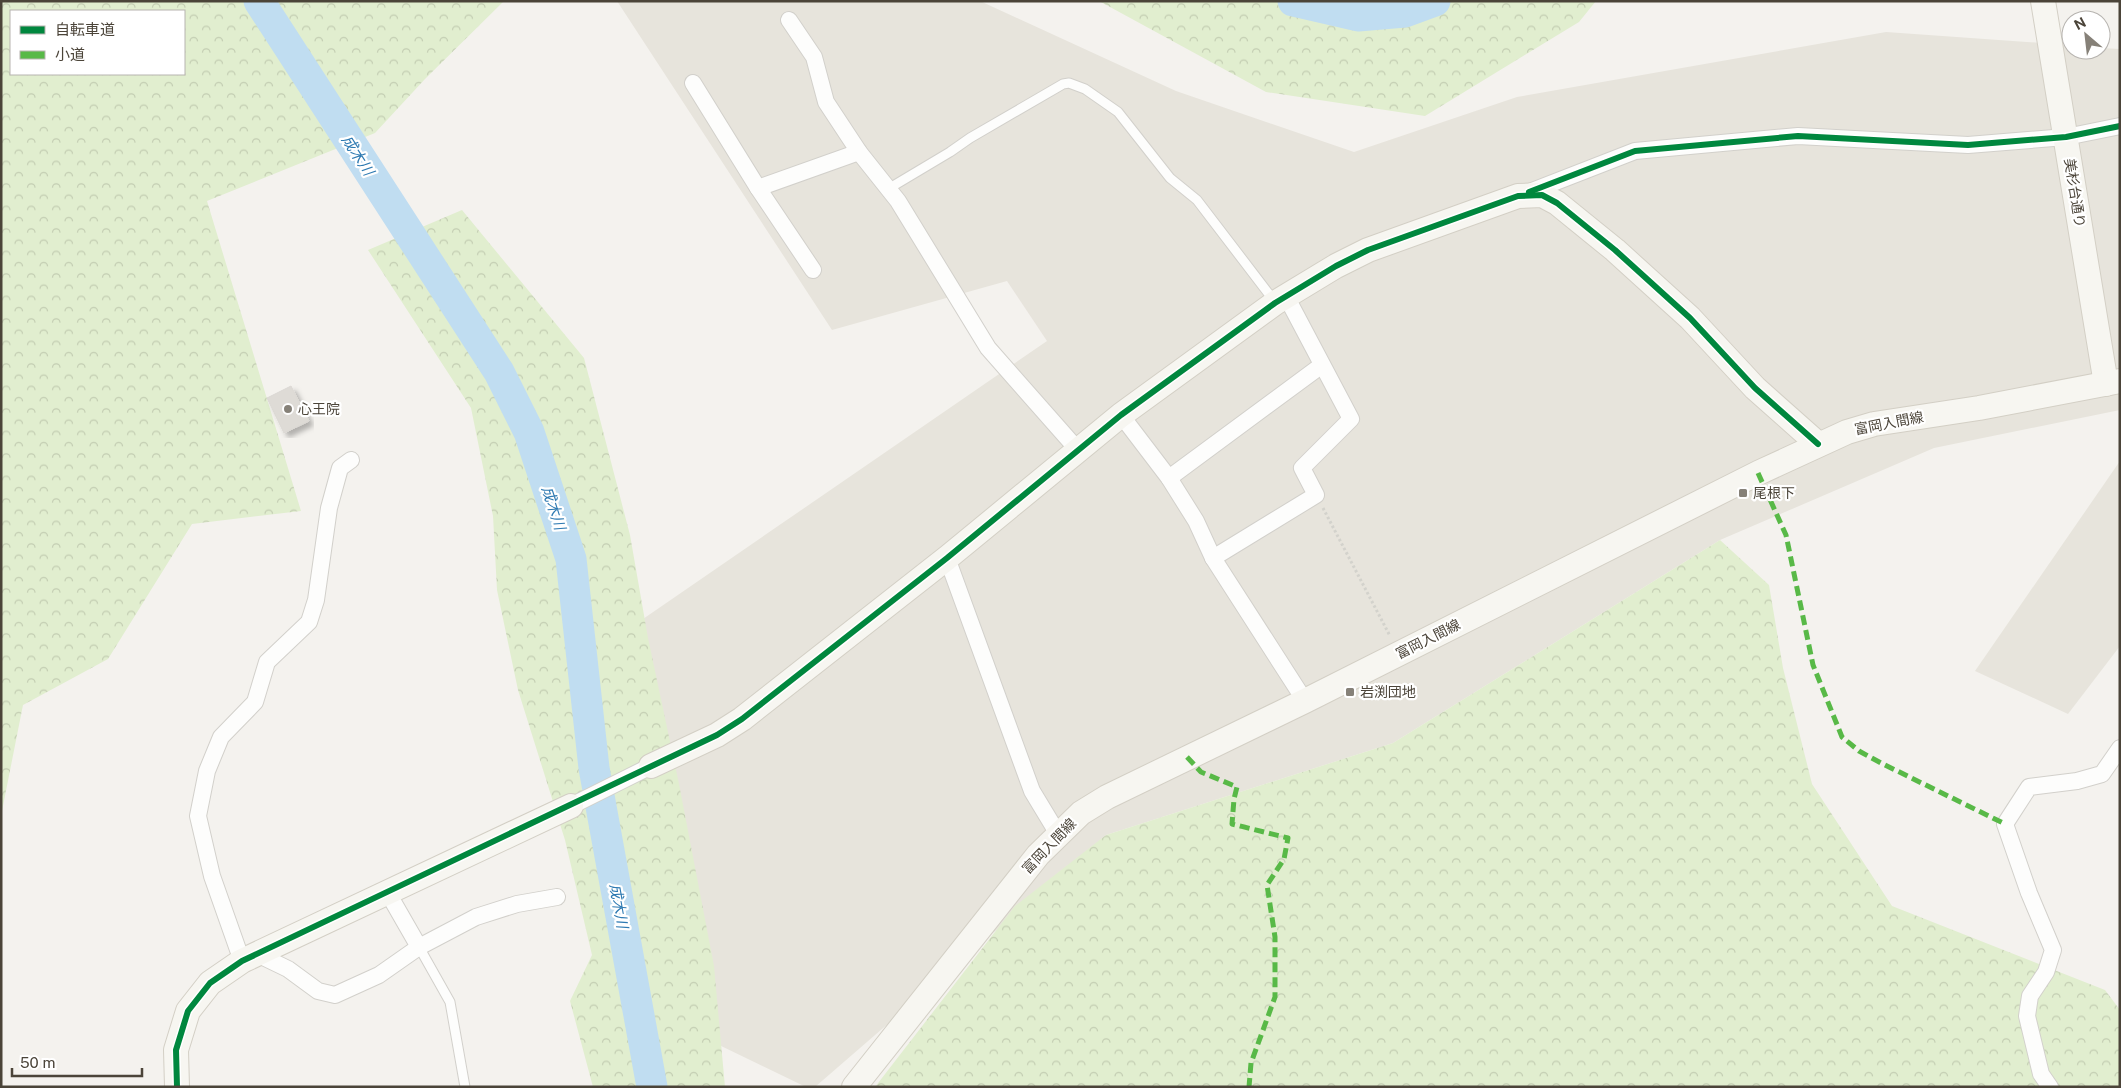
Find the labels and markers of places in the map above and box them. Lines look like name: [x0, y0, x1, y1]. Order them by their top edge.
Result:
place label: 心王院: [298, 401, 340, 417]
marker: 心王院: [282, 403, 294, 415]
place label: 尾根下: [1753, 485, 1795, 501]
marker: 尾根下: [1737, 487, 1749, 499]
place label: 岩渕団地: [1360, 684, 1416, 700]
marker: 岩渕団地: [1344, 686, 1356, 698]

